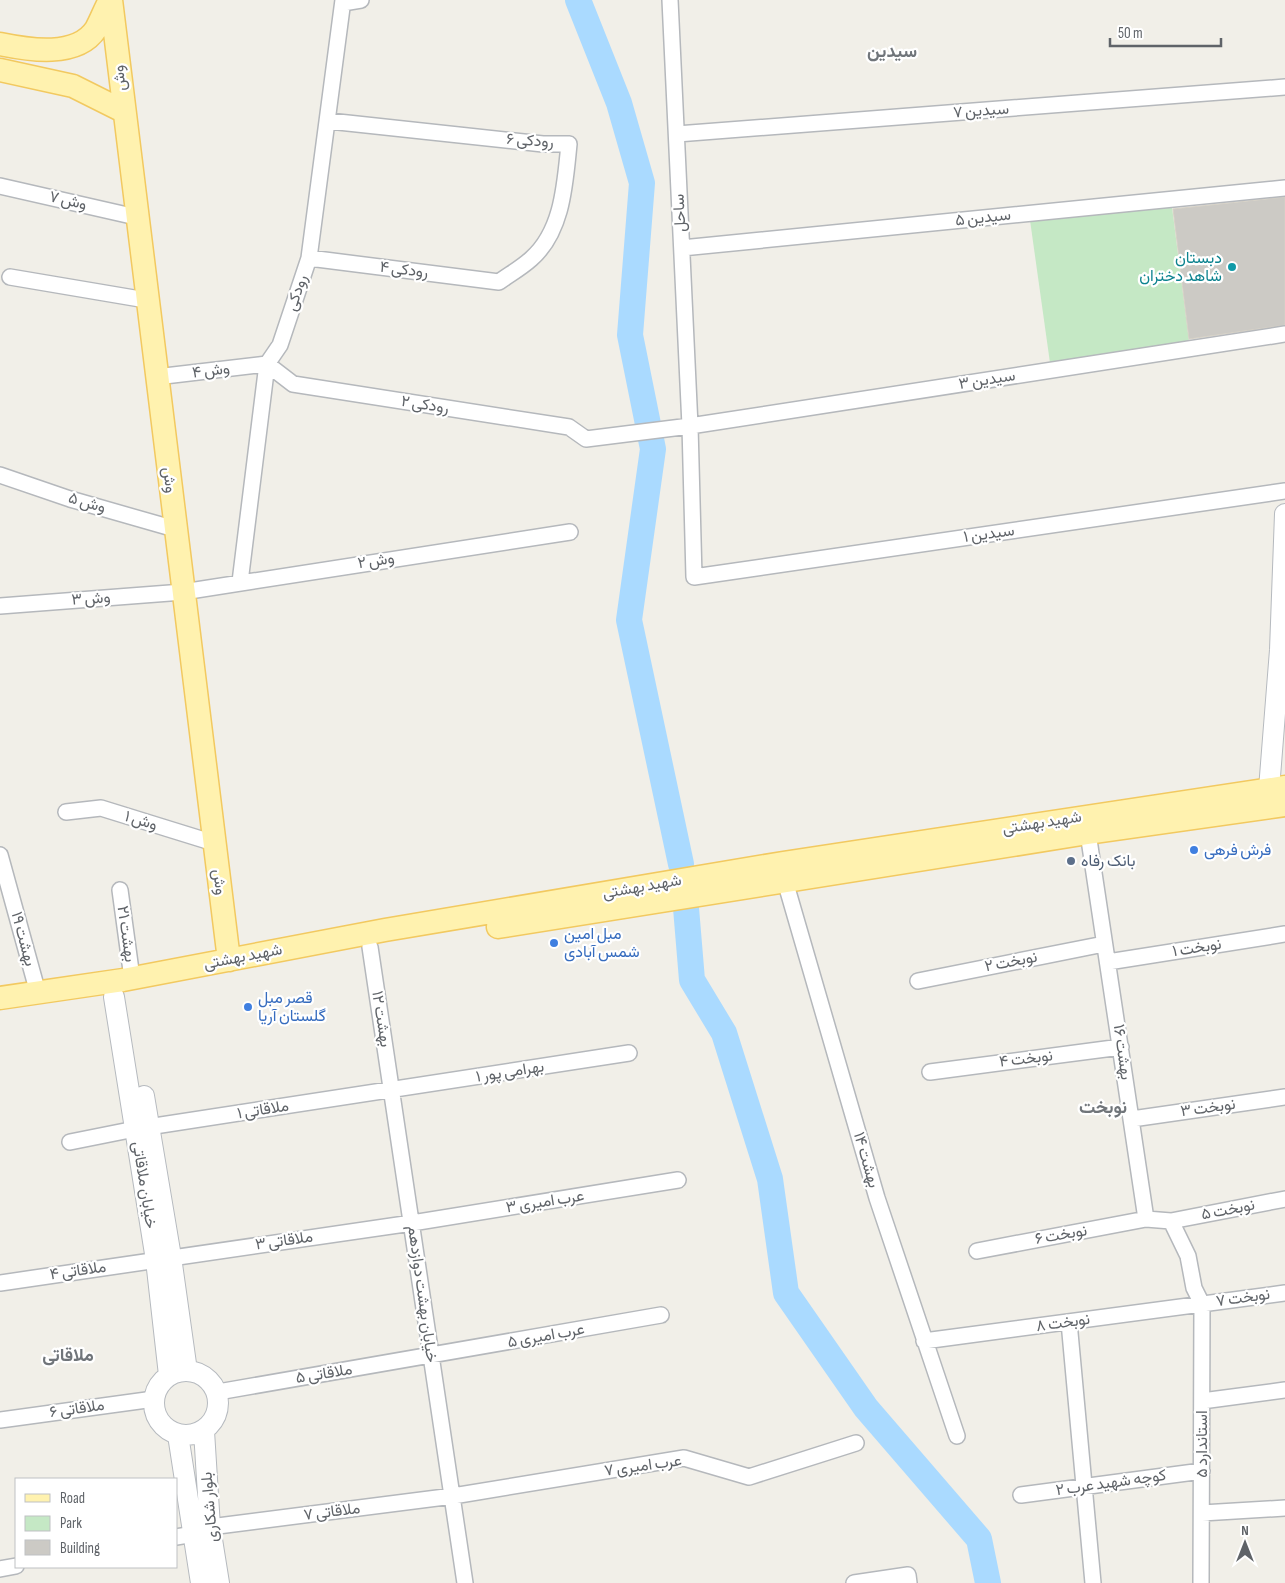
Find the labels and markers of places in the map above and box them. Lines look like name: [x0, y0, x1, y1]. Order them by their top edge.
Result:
place label: دبستان شاهد دختران: [1139, 249, 1222, 286]
marker: دبستان شاهد دختران: [1226, 261, 1238, 273]
place label: فرش فرهی: [1204, 841, 1271, 860]
marker: فرش فرهی: [1188, 844, 1200, 856]
place label: بانک رفاه: [1081, 852, 1135, 871]
marker: بانک رفاه: [1065, 855, 1077, 867]
place label: مبل امین شمس آبادی: [564, 925, 640, 962]
marker: مبل امین شمس آبادی: [548, 937, 560, 949]
place label: قصر مبل گلستان آریا: [258, 989, 326, 1026]
marker: قصر مبل گلستان آریا: [242, 1001, 254, 1013]

